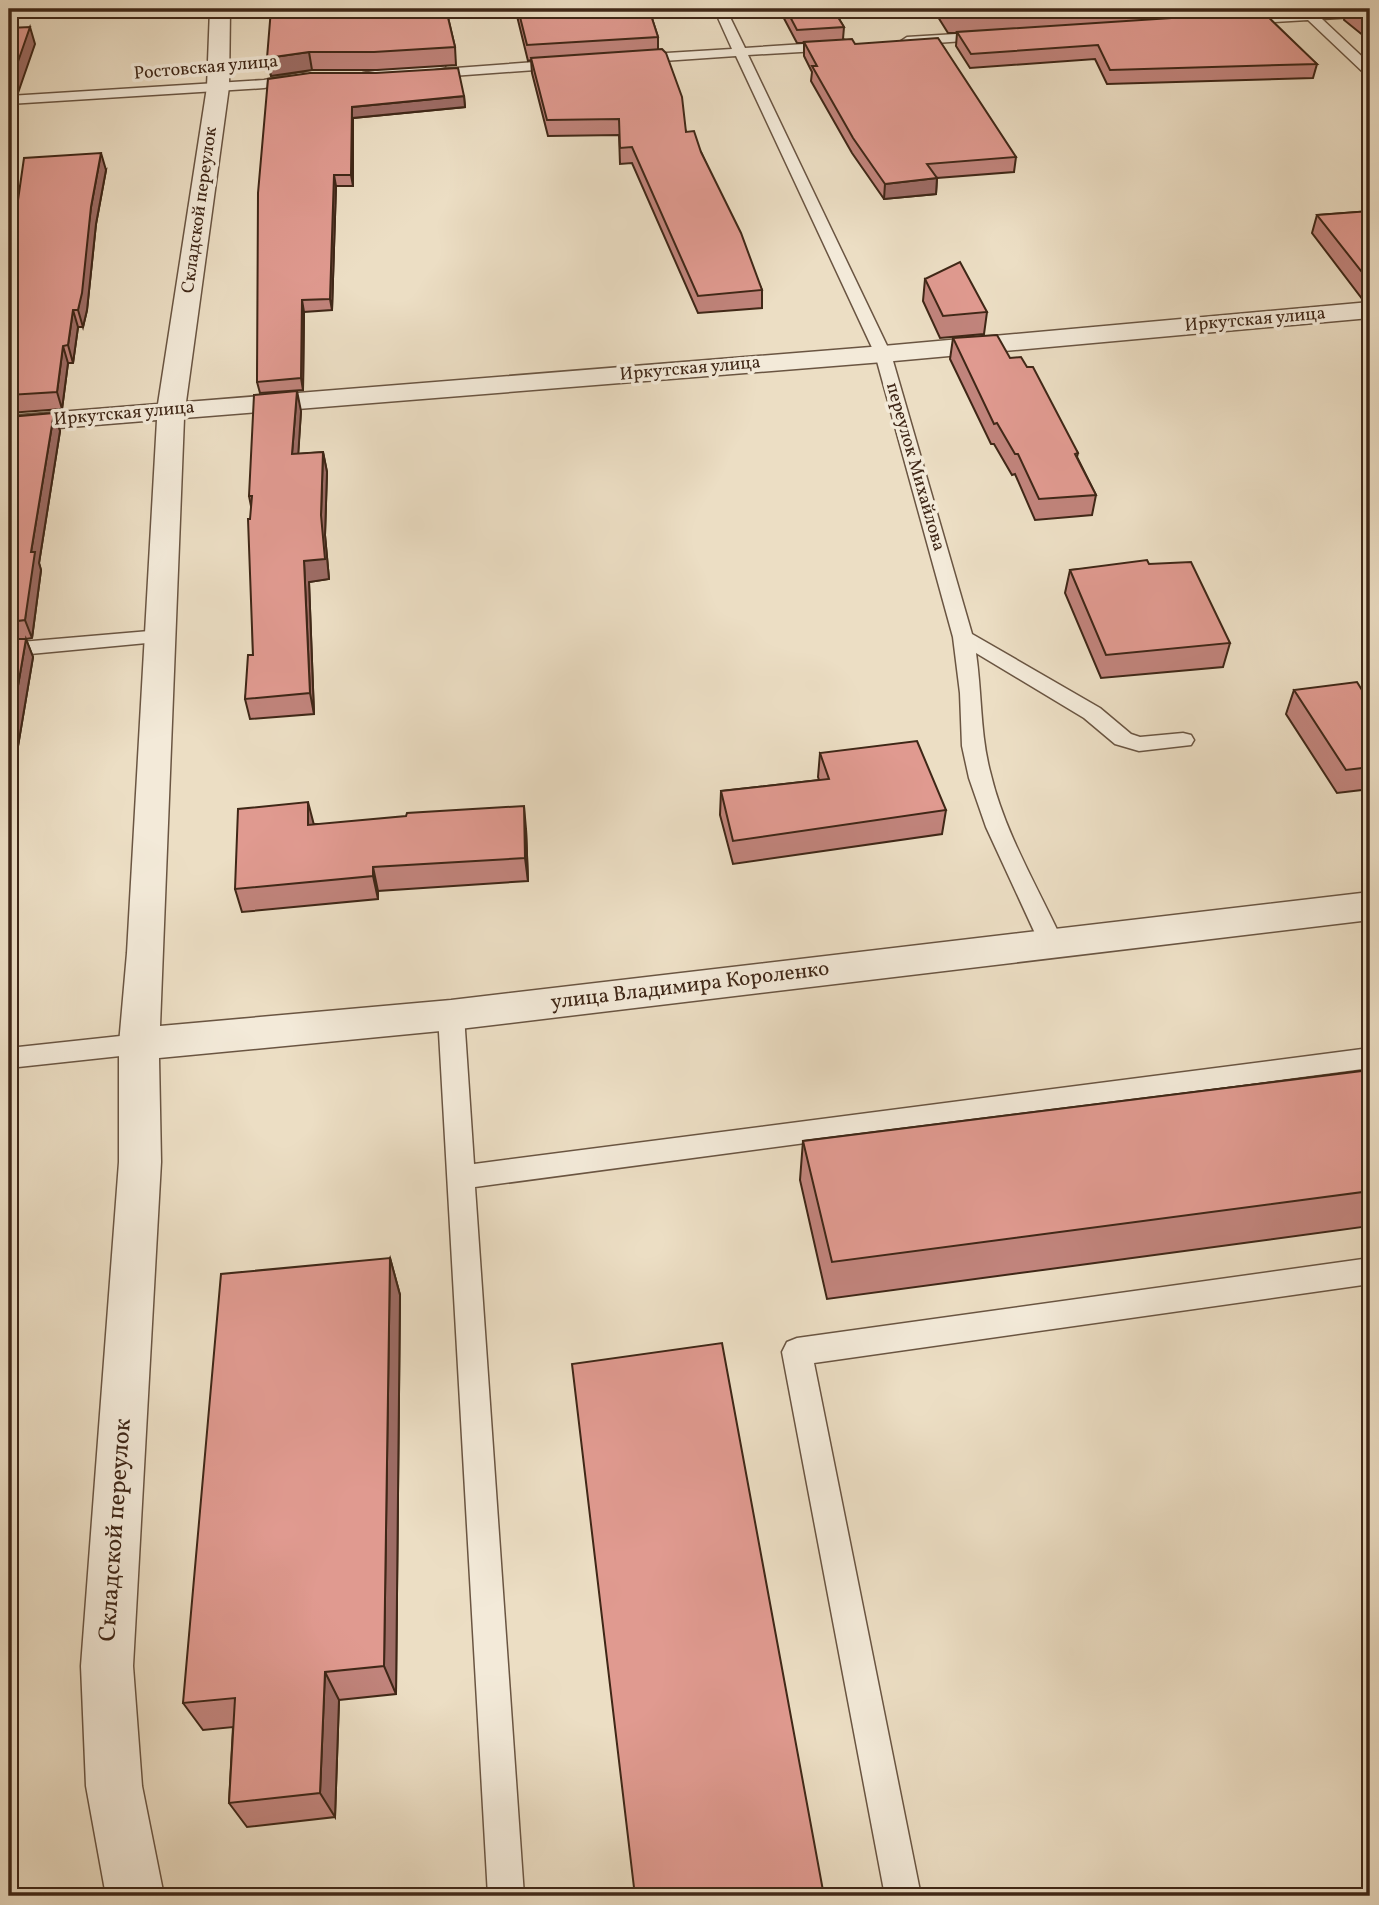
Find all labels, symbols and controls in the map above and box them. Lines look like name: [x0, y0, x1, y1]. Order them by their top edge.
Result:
street label: Ростовская улица: [133, 49, 279, 87]
street label: Складской переулок: [176, 125, 224, 295]
street label: Иркутская улица: [1183, 301, 1327, 339]
street label: Иркутская улица: [618, 350, 762, 388]
street label: переулок Михайлова: [879, 380, 951, 554]
street label: Иркутская улица: [52, 395, 196, 433]
street label: улица Владимира Короленко: [549, 955, 831, 1017]
street label: Складской переулок: [91, 1417, 141, 1643]

